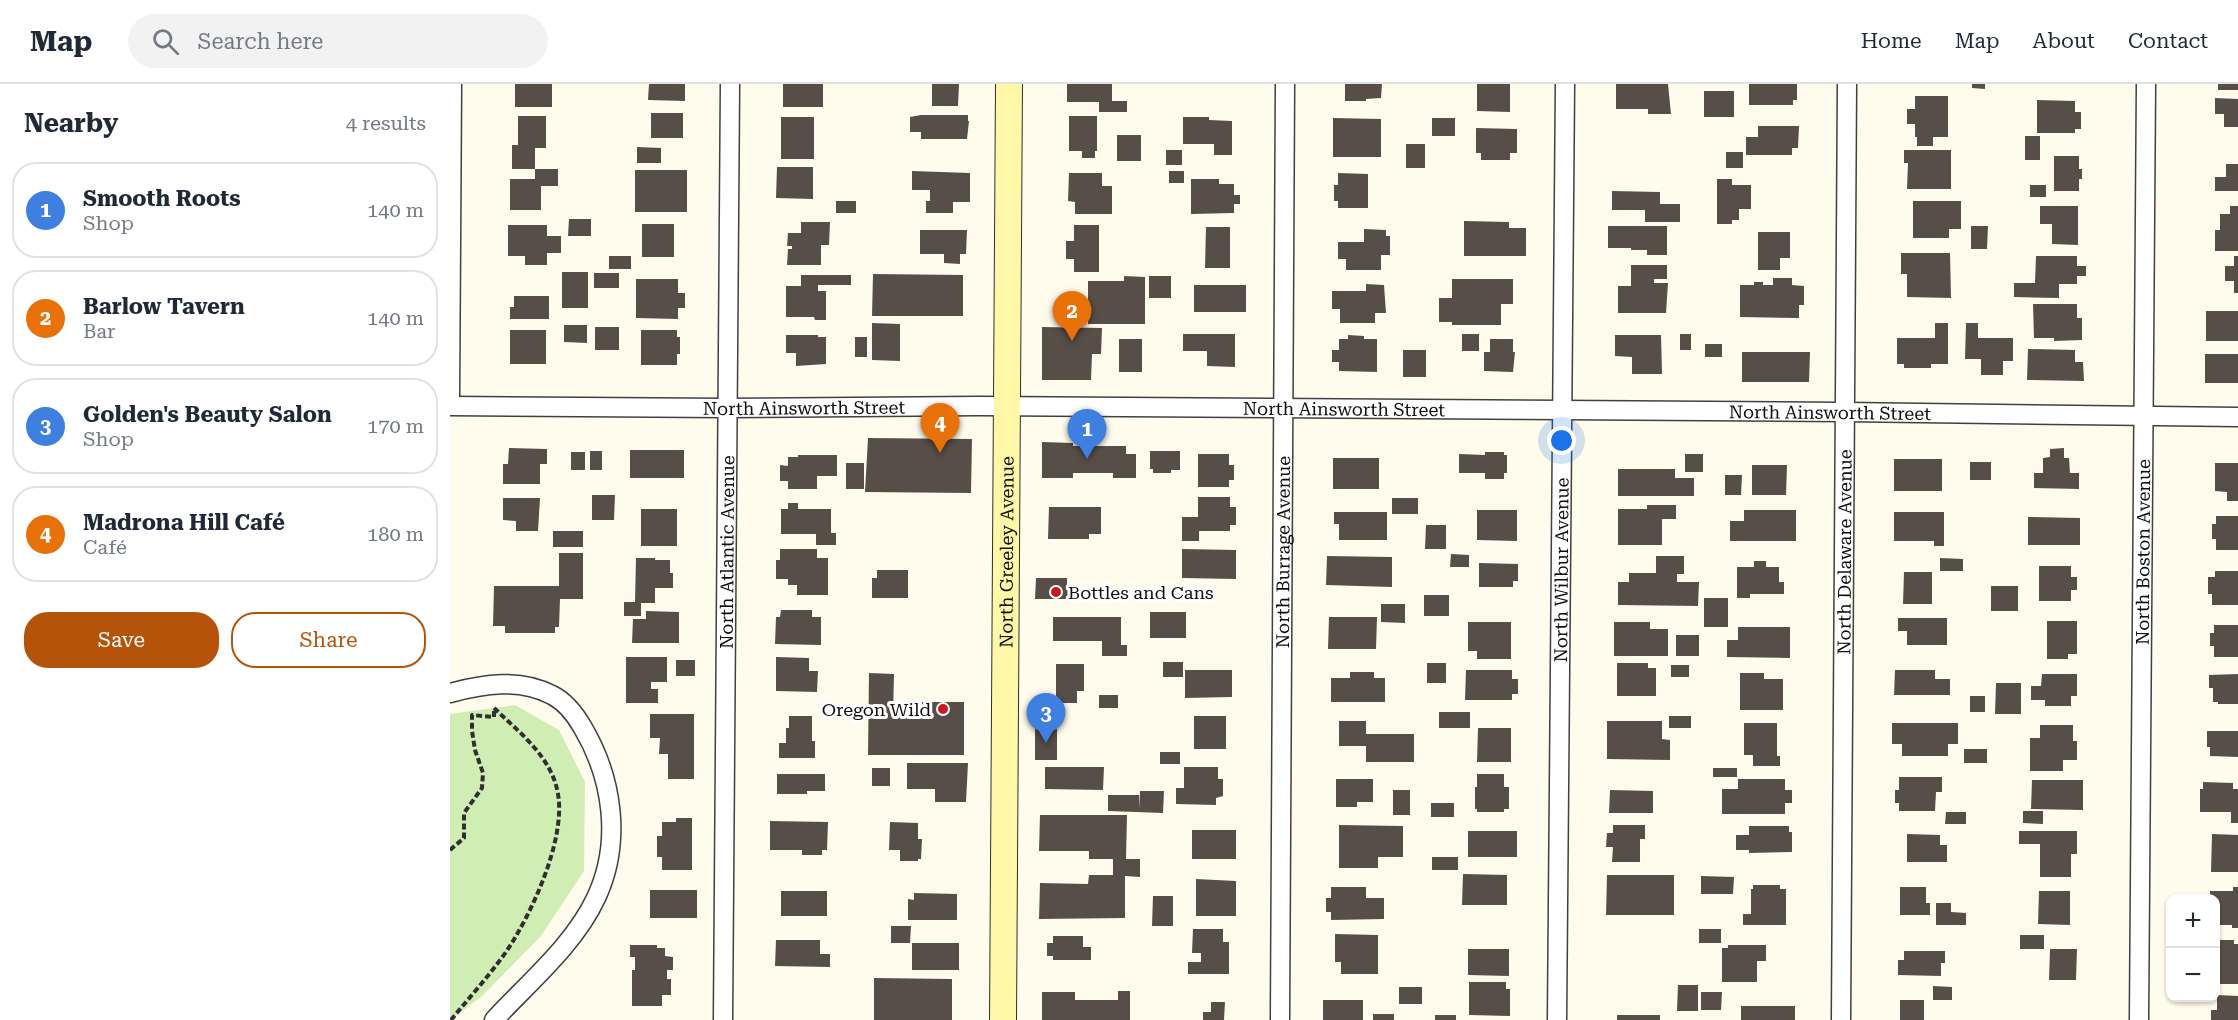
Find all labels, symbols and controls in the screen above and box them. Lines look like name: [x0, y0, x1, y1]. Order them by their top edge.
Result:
search box: [128, 14, 548, 68]
text: Map: [30, 25, 92, 58]
icon: search: [149, 25, 182, 58]
text: Search here: [197, 29, 323, 54]
text: Home: [1861, 29, 1922, 53]
text: Map: [1955, 29, 2000, 53]
text: About: [2033, 29, 2095, 53]
text: Contact: [2128, 29, 2208, 53]
text: Nearby: [24, 108, 118, 138]
text: 4 results: [346, 111, 426, 135]
text: Smooth Roots: [83, 186, 241, 211]
text: 1: [40, 198, 51, 222]
text: 140 m: [367, 198, 424, 222]
text: Shop: [83, 211, 134, 235]
pin: 2: [1052, 292, 1092, 341]
text: Barlow Tavern: [83, 294, 245, 319]
text: 2: [40, 306, 51, 330]
text: 140 m: [367, 306, 424, 330]
text: Bar: [83, 319, 115, 343]
street label: North Ainsworth Street: [703, 396, 905, 419]
street label: North Ainsworth Street: [1243, 397, 1445, 420]
street label: North Ainsworth Street: [1729, 401, 1931, 424]
text: Golden's Beauty Salon: [83, 402, 332, 427]
pin: 4: [920, 404, 960, 453]
pin: 1: [1068, 410, 1106, 459]
text: 3: [40, 414, 51, 438]
text: 170 m: [367, 414, 424, 438]
your location: [1547, 426, 1576, 455]
text: Shop: [83, 427, 134, 451]
street label: North Delaware Avenue: [1833, 449, 1855, 655]
street label: North Atlantic Avenue: [715, 455, 738, 649]
street label: North Greeley Avenue: [995, 456, 1017, 648]
street label: North Burrage Avenue: [1271, 456, 1294, 648]
street label: North Boston Avenue: [2131, 459, 2154, 645]
street label: North Wilbur Avenue: [1550, 477, 1572, 663]
text: Madrona Hill Café: [83, 510, 285, 535]
text: 4: [40, 522, 51, 546]
text: 180 m: [367, 522, 424, 546]
text: Café: [83, 535, 127, 559]
place label: Bottles and Cans: [1068, 582, 1214, 603]
marker: Bottles and Cans: [1049, 585, 1063, 599]
button: Save: [24, 612, 219, 668]
button: Share: [231, 612, 426, 668]
pin: 3: [1026, 694, 1066, 743]
place label: Oregon Wild: [822, 699, 931, 720]
marker: Oregon Wild: [936, 702, 950, 716]
map controls: [2166, 894, 2220, 1002]
button: +: [2166, 894, 2220, 948]
button: −: [2166, 948, 2220, 1002]

